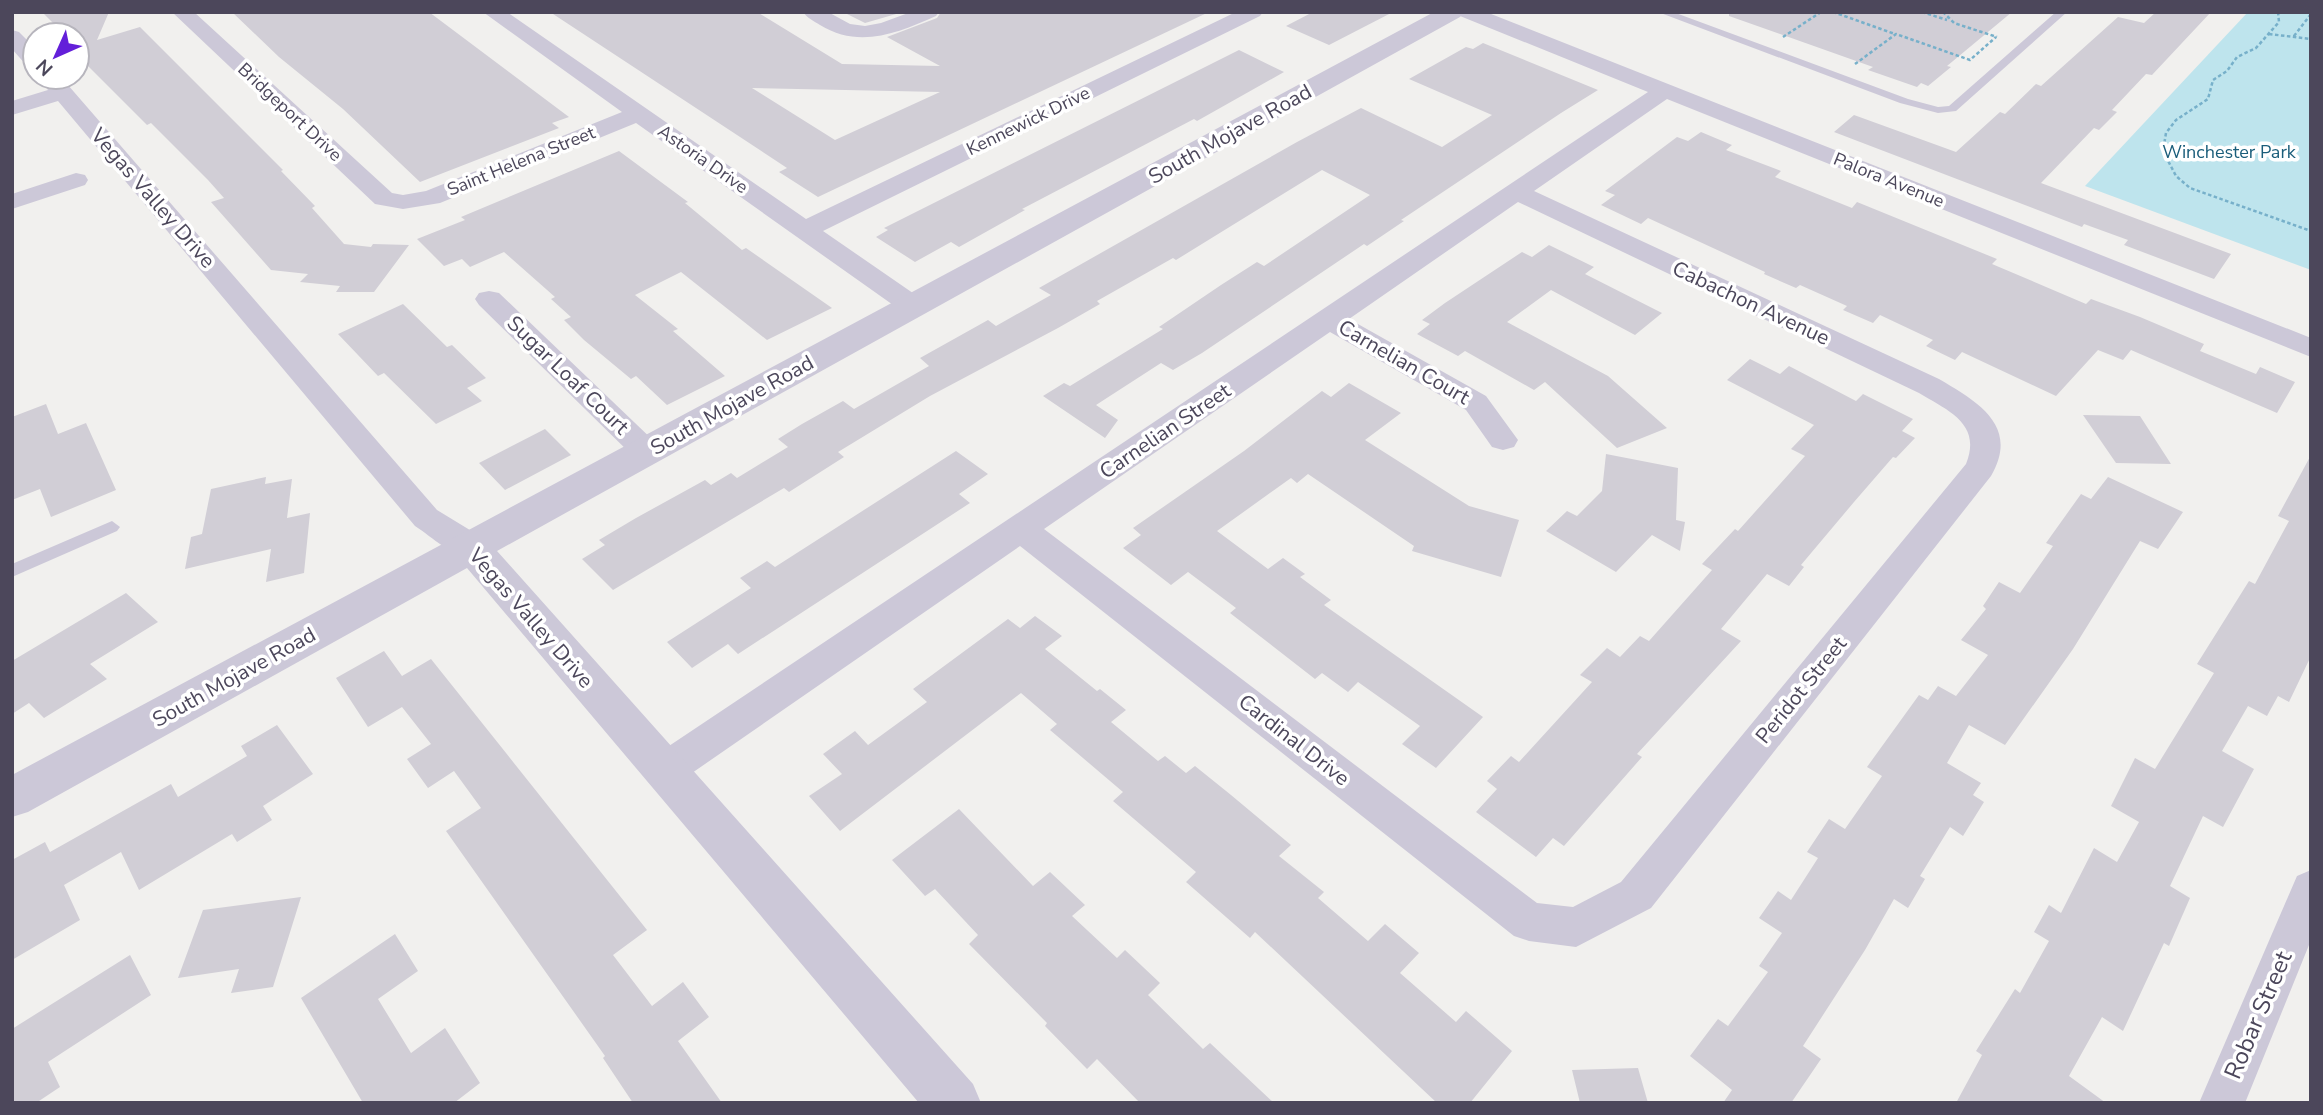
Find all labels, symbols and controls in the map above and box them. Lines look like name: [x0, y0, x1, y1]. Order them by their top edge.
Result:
north arrow: [21, 21, 91, 91]
text: N: [30, 53, 59, 82]
street label: Bridgeport Drive: [233, 57, 347, 167]
street label: South Mojave Road: [1143, 77, 1317, 191]
street label: Kennewick Drive: [962, 81, 1094, 161]
street label: Astoria Drive: [653, 119, 753, 199]
street label: Saint Helena Street: [443, 120, 599, 202]
street label: Vegas Valley Drive: [84, 121, 222, 274]
park label: Winchester Park: [2162, 140, 2297, 164]
street label: Palora Avenue: [1830, 147, 1948, 213]
street label: Cabachon Avenue: [1668, 254, 1834, 352]
street label: Sugar Loaf Court: [501, 309, 636, 441]
street label: Carnelian Court: [1333, 313, 1475, 411]
street label: South Mojave Road: [645, 348, 819, 462]
street label: Carnelian Street: [1094, 376, 1237, 485]
street label: Vegas Valley Drive: [462, 541, 600, 694]
street label: South Mojave Road: [147, 620, 321, 734]
street label: Peridot Street: [1749, 630, 1853, 749]
street label: Cardinal Drive: [1233, 688, 1355, 792]
street label: Robar Street: [2217, 946, 2300, 1084]

